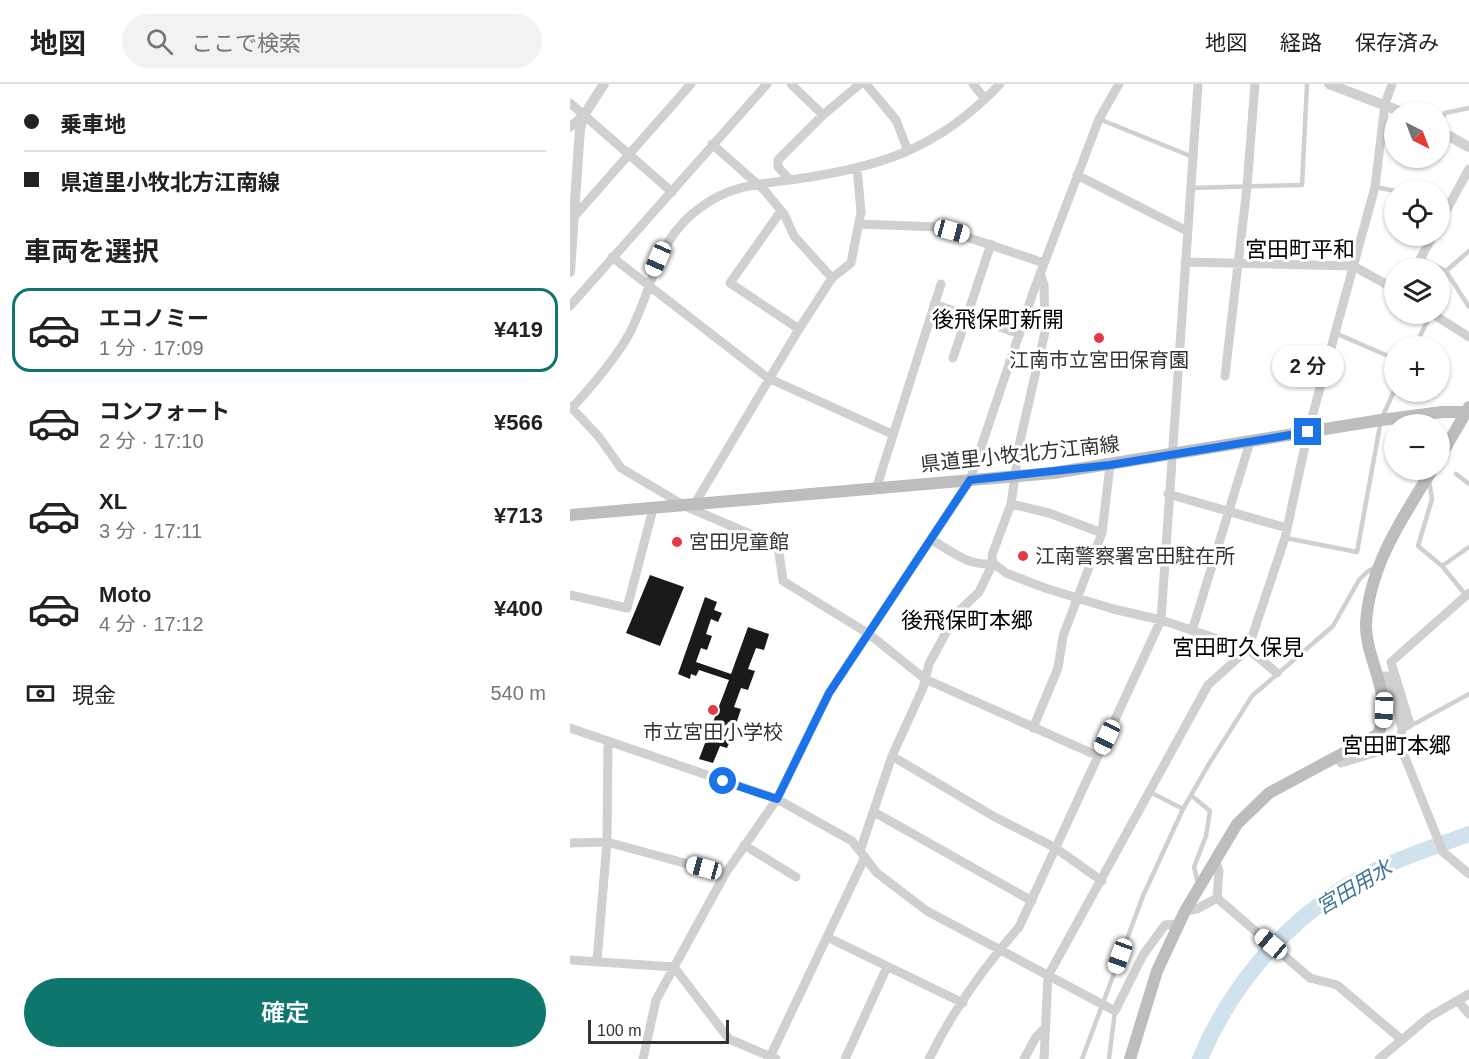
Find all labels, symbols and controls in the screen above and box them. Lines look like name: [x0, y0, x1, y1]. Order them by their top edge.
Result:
search box: [122, 14, 542, 68]
icon: search: [143, 25, 176, 58]
text: 地図: [30, 28, 86, 59]
text: ここで検索: [191, 31, 301, 56]
text: 地図: [1205, 31, 1247, 54]
text: 経路: [1280, 31, 1322, 54]
text: 保存済み: [1355, 31, 1439, 54]
north arrow: [1384, 102, 1450, 168]
map controls: [1384, 102, 1450, 480]
text: 乗車地: [60, 112, 126, 137]
text: 県道里小牧北方江南線: [60, 170, 280, 195]
button: locate: [1384, 180, 1450, 246]
car: [932, 218, 972, 244]
text: 車両を選択: [24, 237, 159, 267]
district label: 宮田町平和: [1245, 237, 1355, 262]
car: [642, 239, 674, 279]
button: layers: [1384, 258, 1450, 324]
icon: car: [27, 303, 81, 357]
text: エコノミー: [99, 306, 209, 331]
district label: 後飛保町新開: [932, 307, 1064, 332]
text: ¥419: [494, 317, 543, 342]
marker: 江南市立宮田保育園: [1092, 331, 1106, 345]
button: +: [1384, 336, 1450, 402]
text: 1 分 · 17:09: [99, 337, 204, 359]
callout: 2 分: [1272, 345, 1344, 387]
place label: 江南市立宮田保育園: [1009, 349, 1189, 371]
text: 2 分: [1290, 355, 1326, 377]
icon: car: [27, 396, 81, 450]
text: コンフォート: [99, 399, 230, 424]
text: ¥566: [494, 410, 543, 435]
button: −: [1384, 414, 1450, 480]
route end: [1294, 418, 1321, 445]
text: 2 分 · 17:10: [99, 430, 204, 452]
street label: 県道里小牧北方江南線: [919, 433, 1121, 475]
icon: car: [27, 489, 81, 543]
text: XL: [99, 489, 127, 514]
text: ¥713: [494, 503, 543, 528]
text: 3 分 · 17:11: [99, 520, 202, 542]
place label: 宮田児童館: [689, 531, 789, 553]
marker: 宮田児童館: [670, 535, 684, 549]
place label: 江南警察署宮田駐在所: [1035, 545, 1235, 567]
marker: 江南警察署宮田駐在所: [1016, 549, 1030, 563]
icon: car: [27, 582, 81, 636]
text: Moto: [99, 582, 152, 607]
text: ¥400: [494, 596, 543, 621]
district label: 後飛保町本郷: [901, 608, 1033, 633]
text: 4 分 · 17:12: [99, 613, 204, 635]
district label: 宮田町久保見: [1172, 635, 1304, 660]
icon: cash: [24, 677, 57, 710]
text: 540 m: [490, 682, 546, 704]
text: 現金: [72, 683, 116, 708]
car: [1374, 692, 1394, 728]
marker: 市立宮田小学校: [706, 703, 720, 717]
car: [1091, 717, 1123, 757]
place label: 市立宮田小学校: [643, 721, 783, 743]
district label: 宮田町本郷: [1341, 733, 1451, 758]
route start: [709, 767, 736, 794]
water label: 宮田用水: [1312, 854, 1398, 918]
car: [684, 855, 724, 881]
car: [1251, 926, 1291, 962]
car: [1105, 936, 1135, 976]
button: 確定: [24, 978, 546, 1047]
scale bar: [588, 1017, 729, 1044]
text: 100 m: [597, 1022, 641, 1039]

